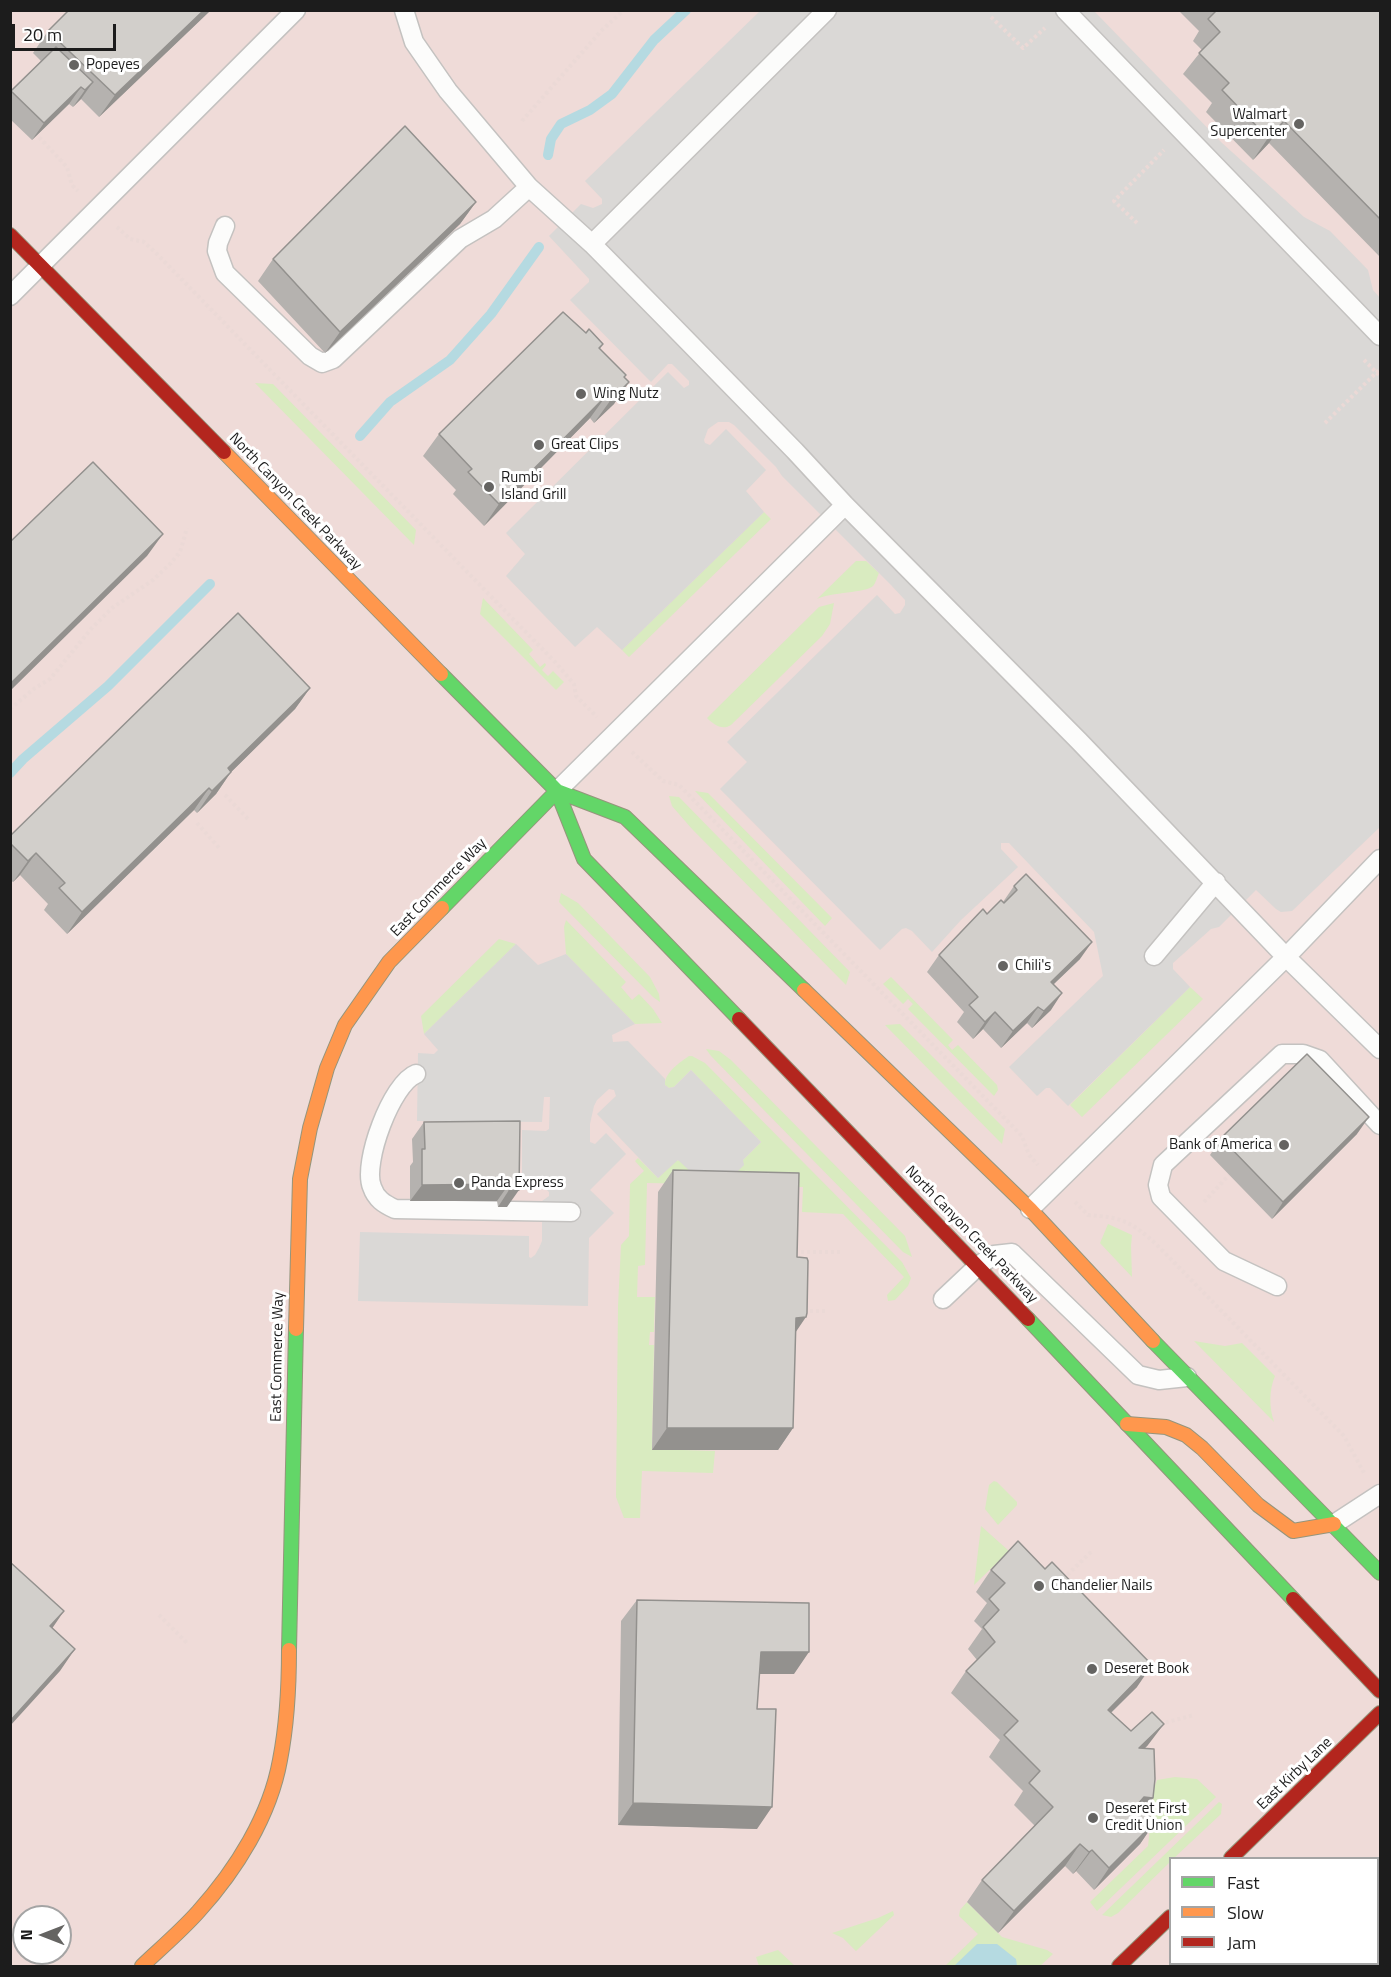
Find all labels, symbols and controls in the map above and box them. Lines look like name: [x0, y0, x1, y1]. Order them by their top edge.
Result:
scale bar: [15, 12, 118, 50]
text: 20 m: [23, 21, 62, 48]
place label: Popeyes: [86, 56, 140, 74]
marker: Popeyes: [67, 58, 81, 72]
place label: Walmart Supercenter: [1210, 106, 1287, 141]
marker: Walmart Supercenter: [1292, 117, 1306, 131]
place label: Wing Nutz: [593, 385, 659, 403]
marker: Wing Nutz: [574, 387, 588, 401]
street label: North Canyon Creek Parkway: [225, 430, 365, 574]
place label: Great Clips: [551, 436, 619, 454]
marker: Great Clips: [532, 438, 546, 452]
place label: Rumbi Island Grill: [501, 469, 567, 504]
marker: Rumbi Island Grill: [482, 480, 496, 494]
street label: East Commerce Way: [387, 835, 491, 941]
place label: Chili's: [1015, 957, 1051, 975]
marker: Chili's: [996, 959, 1010, 973]
place label: Bank of America: [1169, 1136, 1272, 1154]
marker: Bank of America: [1277, 1138, 1291, 1152]
street label: North Canyon Creek Parkway: [901, 1163, 1041, 1307]
place label: Panda Express: [471, 1174, 564, 1192]
marker: Panda Express: [452, 1176, 466, 1190]
street label: East Commerce Way: [268, 1292, 288, 1422]
place label: Chandelier Nails: [1051, 1577, 1152, 1595]
marker: Chandelier Nails: [1032, 1579, 1046, 1593]
place label: Deseret Book: [1104, 1660, 1189, 1678]
marker: Deseret Book: [1085, 1662, 1099, 1676]
street label: East Kirby Lane: [1254, 1734, 1336, 1814]
place label: Deseret First Credit Union: [1105, 1800, 1187, 1835]
marker: Deseret First Credit Union: [1086, 1811, 1100, 1825]
legend: [1169, 1857, 1379, 1965]
text: Fast: [1227, 1869, 1260, 1896]
text: Slow: [1227, 1899, 1264, 1926]
north arrow: [12, 1905, 72, 1965]
text: N: [14, 1929, 38, 1941]
text: Jam: [1227, 1929, 1256, 1956]

